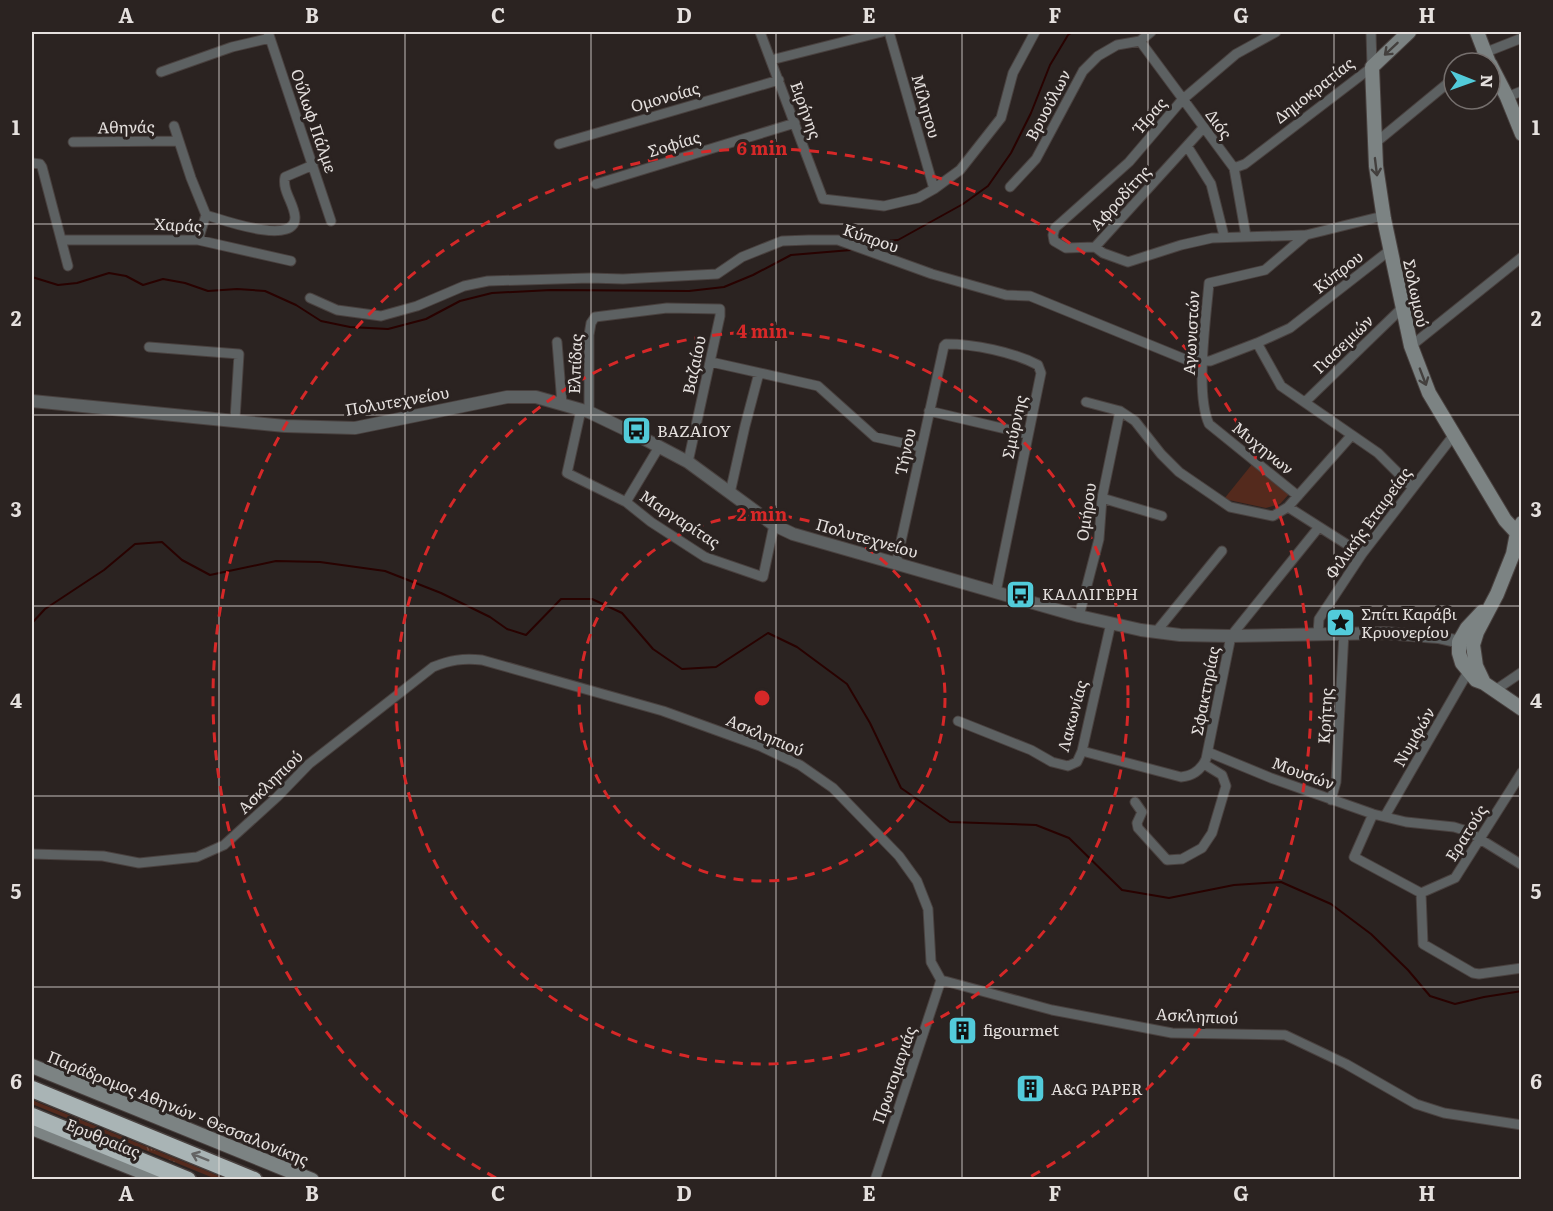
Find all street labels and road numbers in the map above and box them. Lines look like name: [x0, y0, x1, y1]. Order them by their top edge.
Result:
street label: Δημοκρατίας: [1268, 50, 1358, 128]
street label: Ούλωφ Πάλμε: [286, 65, 344, 176]
street label: Βρυούλων: [1018, 65, 1076, 144]
street label: Μίλητου: [906, 71, 948, 141]
street label: Ομονοίας: [628, 75, 702, 117]
street label: Ειρήνης: [785, 77, 828, 142]
street label: Ήρας: [1125, 91, 1171, 140]
street label: Διός: [1201, 104, 1239, 143]
street label: Αθηνάς: [97, 114, 155, 138]
street label: Σοφίας: [644, 124, 703, 162]
street label: Αφροδίτης: [1083, 159, 1155, 235]
street label: Χαράς: [154, 211, 202, 237]
street label: Κύπρου: [840, 216, 903, 258]
street label: Κύπρου: [1307, 244, 1368, 298]
street label: Σολωμού: [1398, 257, 1436, 329]
street label: Αγωνιστών: [1176, 290, 1204, 376]
street label: Γιασεμιών: [1306, 308, 1378, 378]
street label: Ελπίδας: [561, 333, 587, 394]
street label: Βαζαίου: [675, 333, 711, 396]
street label: Πολυτεχνείου: [343, 379, 451, 421]
street label: Σμύρνης: [995, 393, 1031, 461]
street label: Μυχηνων: [1228, 415, 1300, 480]
street label: Τήνου: [887, 426, 921, 478]
street label: Φιλικής Εταιρείας: [1318, 461, 1416, 583]
street label: Ομήρου: [1069, 481, 1101, 542]
street label: Μαργαρίτας: [636, 483, 725, 553]
street label: Πολυτεχνείου: [813, 511, 921, 563]
street label: Σφακτηρίας: [1184, 644, 1224, 737]
street label: Λακωνίας: [1050, 677, 1092, 754]
street label: Κρήτης: [1311, 687, 1337, 745]
street label: Νυμφών: [1386, 702, 1440, 771]
street label: Ασκληπιού: [723, 707, 808, 761]
street label: Ασκληπιού: [231, 744, 307, 819]
street label: Μουσών: [1269, 750, 1338, 794]
street label: Ερατούς: [1438, 799, 1492, 865]
street label: Ασκληπιού: [1155, 1001, 1239, 1029]
street label: Πρωτομαγιάς: [865, 1023, 921, 1127]
street label: Παράδρομος Αθηνών - Θεσσαλονίκης: [44, 1043, 313, 1171]
street label: Ερυθραίας: [63, 1111, 144, 1163]

